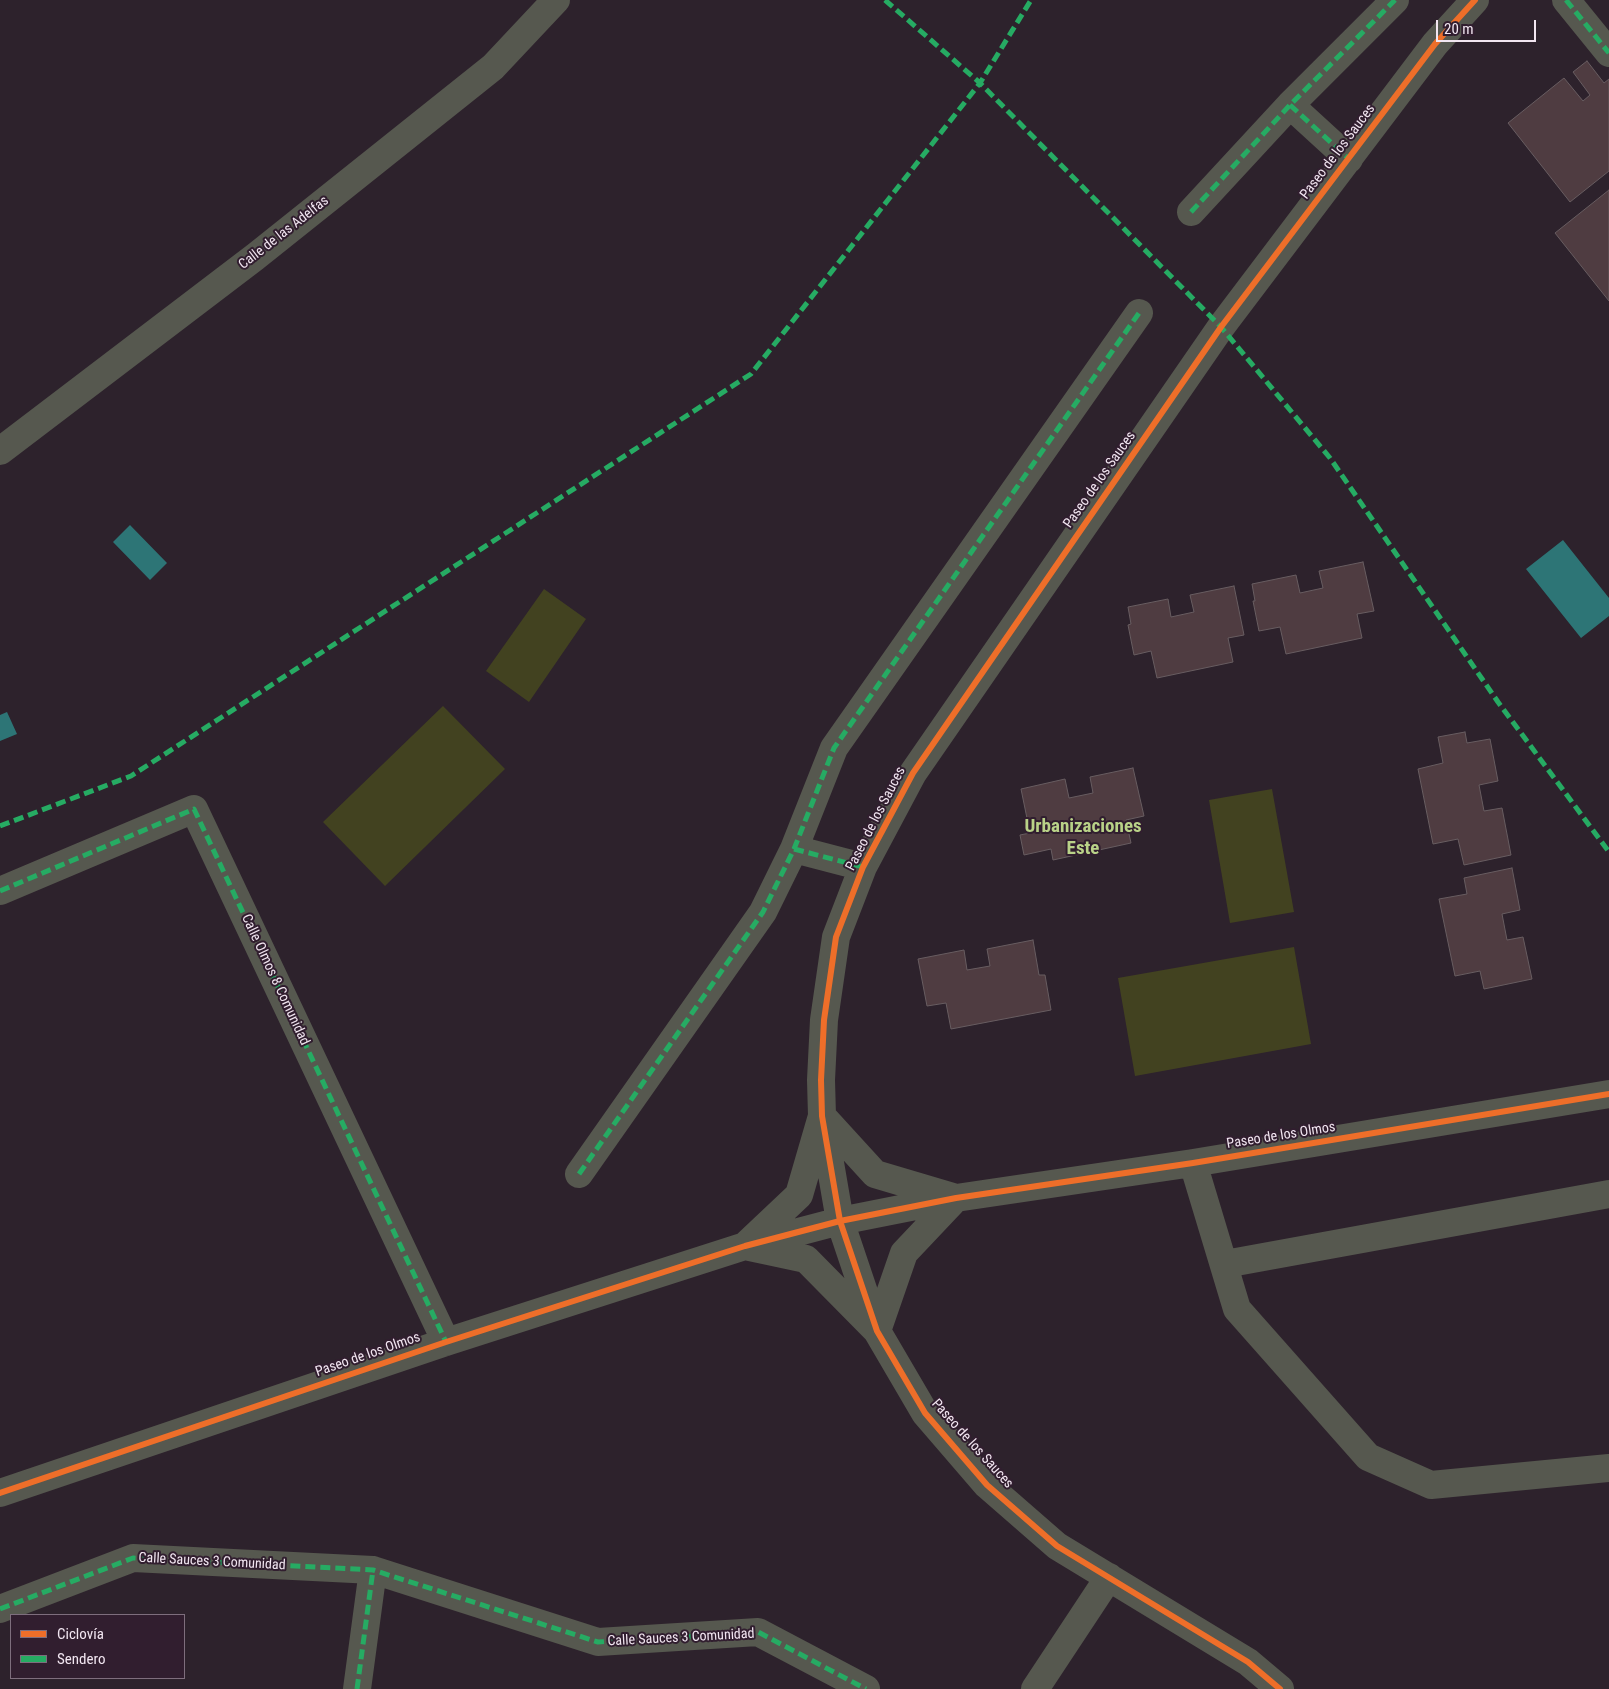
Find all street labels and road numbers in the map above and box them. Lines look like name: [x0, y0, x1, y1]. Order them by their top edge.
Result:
street label: Paseo de los Sauces: [1297, 101, 1379, 203]
street label: Calle de las Adelfas: [236, 193, 332, 273]
street label: Paseo de los Sauces: [1060, 428, 1140, 532]
street label: Paseo de los Sauces: [843, 764, 909, 874]
street label: Calle Olmos 8 Comunidad: [237, 912, 313, 1048]
street label: Paseo de los Olmos: [1226, 1119, 1336, 1153]
street label: Paseo de los Olmos: [313, 1329, 423, 1381]
street label: Paseo de los Sauces: [928, 1396, 1016, 1492]
street label: Calle Sauces 3 Comunidad: [138, 1550, 286, 1574]
street label: Calle Sauces 3 Comunidad: [607, 1626, 755, 1650]

